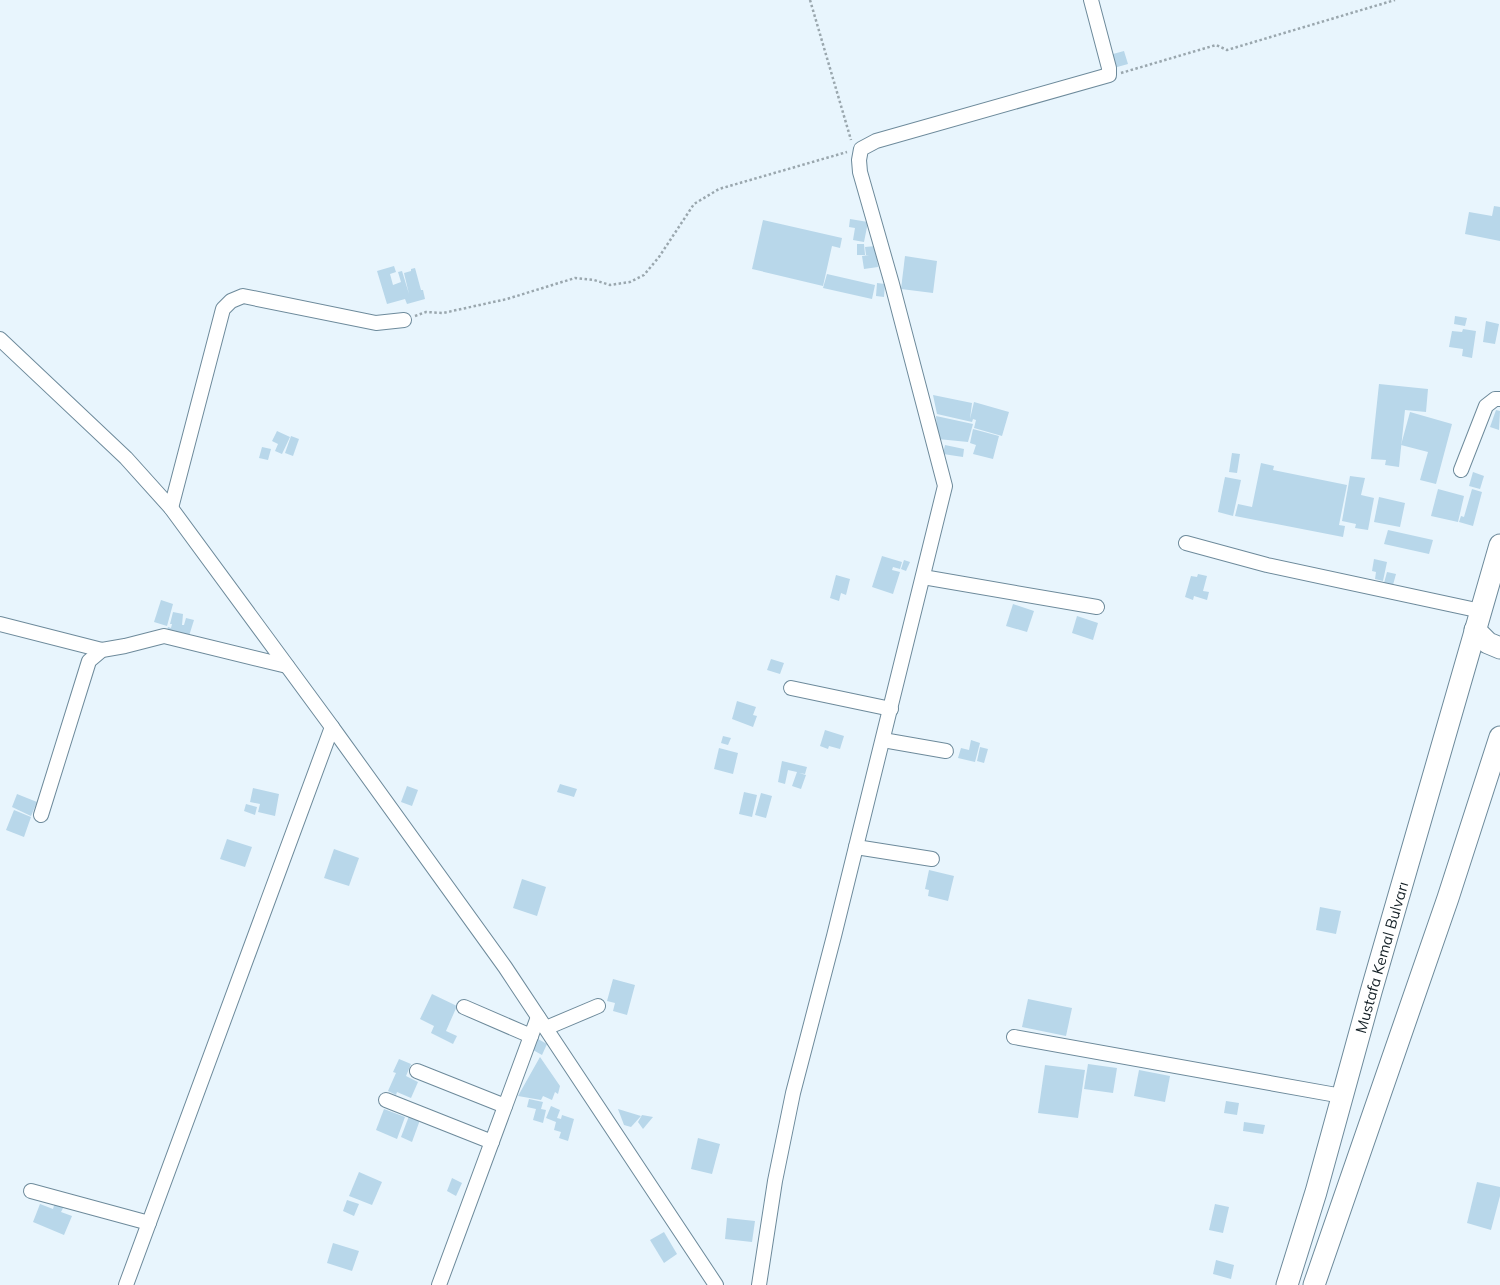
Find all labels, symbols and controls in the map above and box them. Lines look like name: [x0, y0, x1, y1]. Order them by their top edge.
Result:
street label: Mustafa Kemal Bulvarı: [1351, 879, 1412, 1035]

